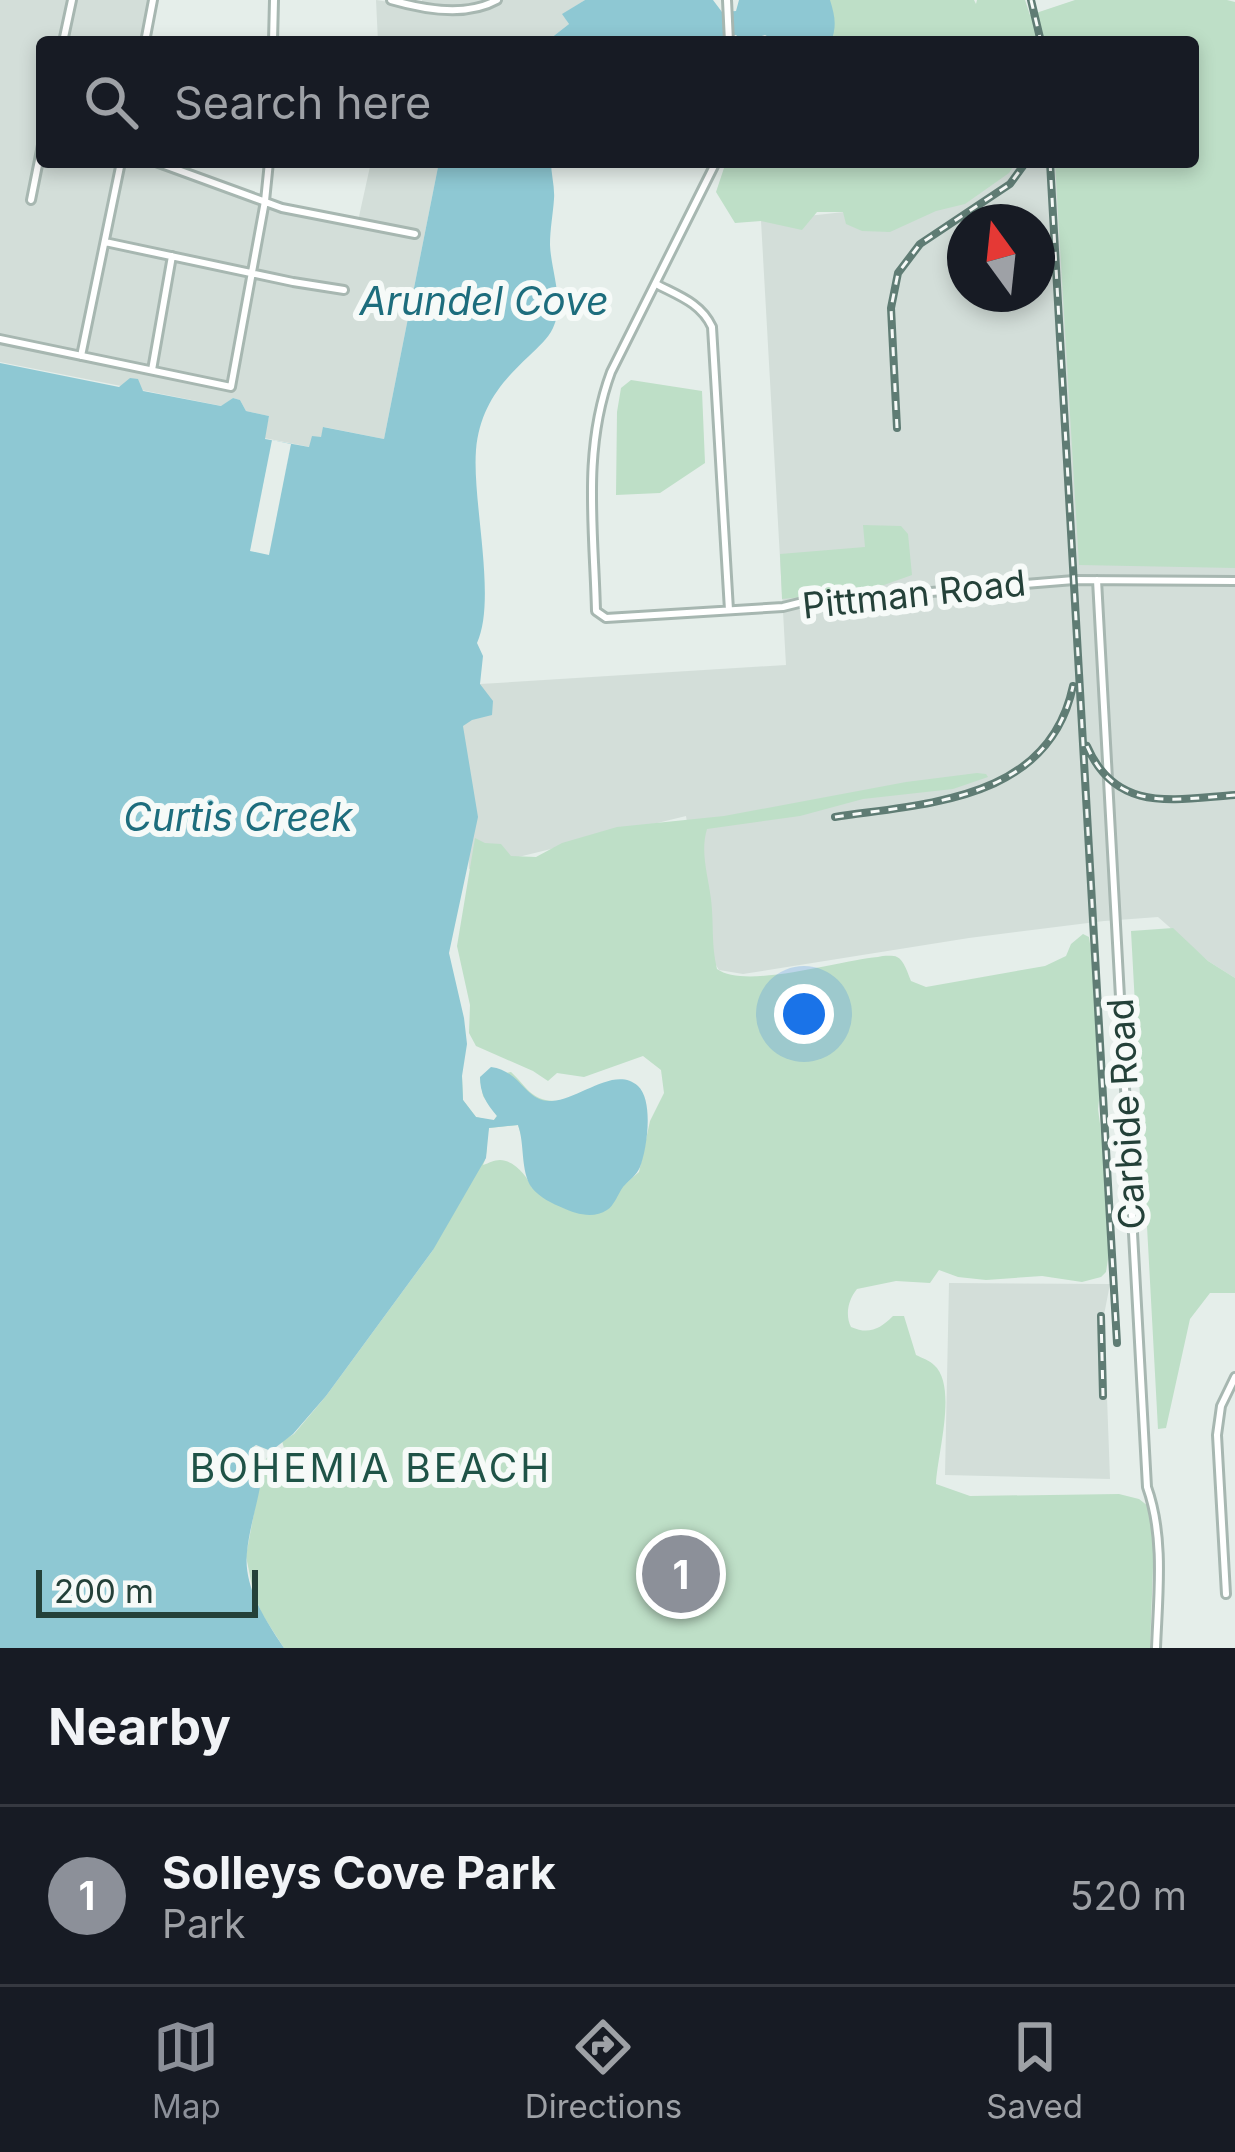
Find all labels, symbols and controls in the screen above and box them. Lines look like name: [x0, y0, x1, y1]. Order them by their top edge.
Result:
search box: [36, 36, 1199, 168]
icon: search: [78, 69, 144, 135]
text: Search here: [174, 75, 431, 130]
north arrow: [947, 204, 1055, 312]
water label: Arundel Cove: [358, 277, 609, 324]
street label: Pittman Road: [800, 560, 1028, 628]
water label: Curtis Creek: [123, 793, 353, 840]
your location: [774, 984, 834, 1044]
street label: Carbide Road: [1098, 997, 1154, 1231]
district label: BOHEMIA BEACH: [190, 1444, 552, 1491]
pin: 1: [642, 1529, 720, 1619]
scale bar: [36, 1564, 258, 1617]
text: 200 m: [54, 1571, 154, 1611]
text: Nearby: [48, 1696, 231, 1757]
text: Solleys Cove Park: [162, 1845, 556, 1900]
text: 1: [79, 1872, 95, 1919]
text: 520 m: [1070, 1872, 1187, 1919]
text: Park: [162, 1900, 246, 1947]
tab: Map: [152, 2014, 221, 2126]
tab: Directions: [525, 2014, 682, 2126]
tab: Saved: [986, 2014, 1083, 2126]

